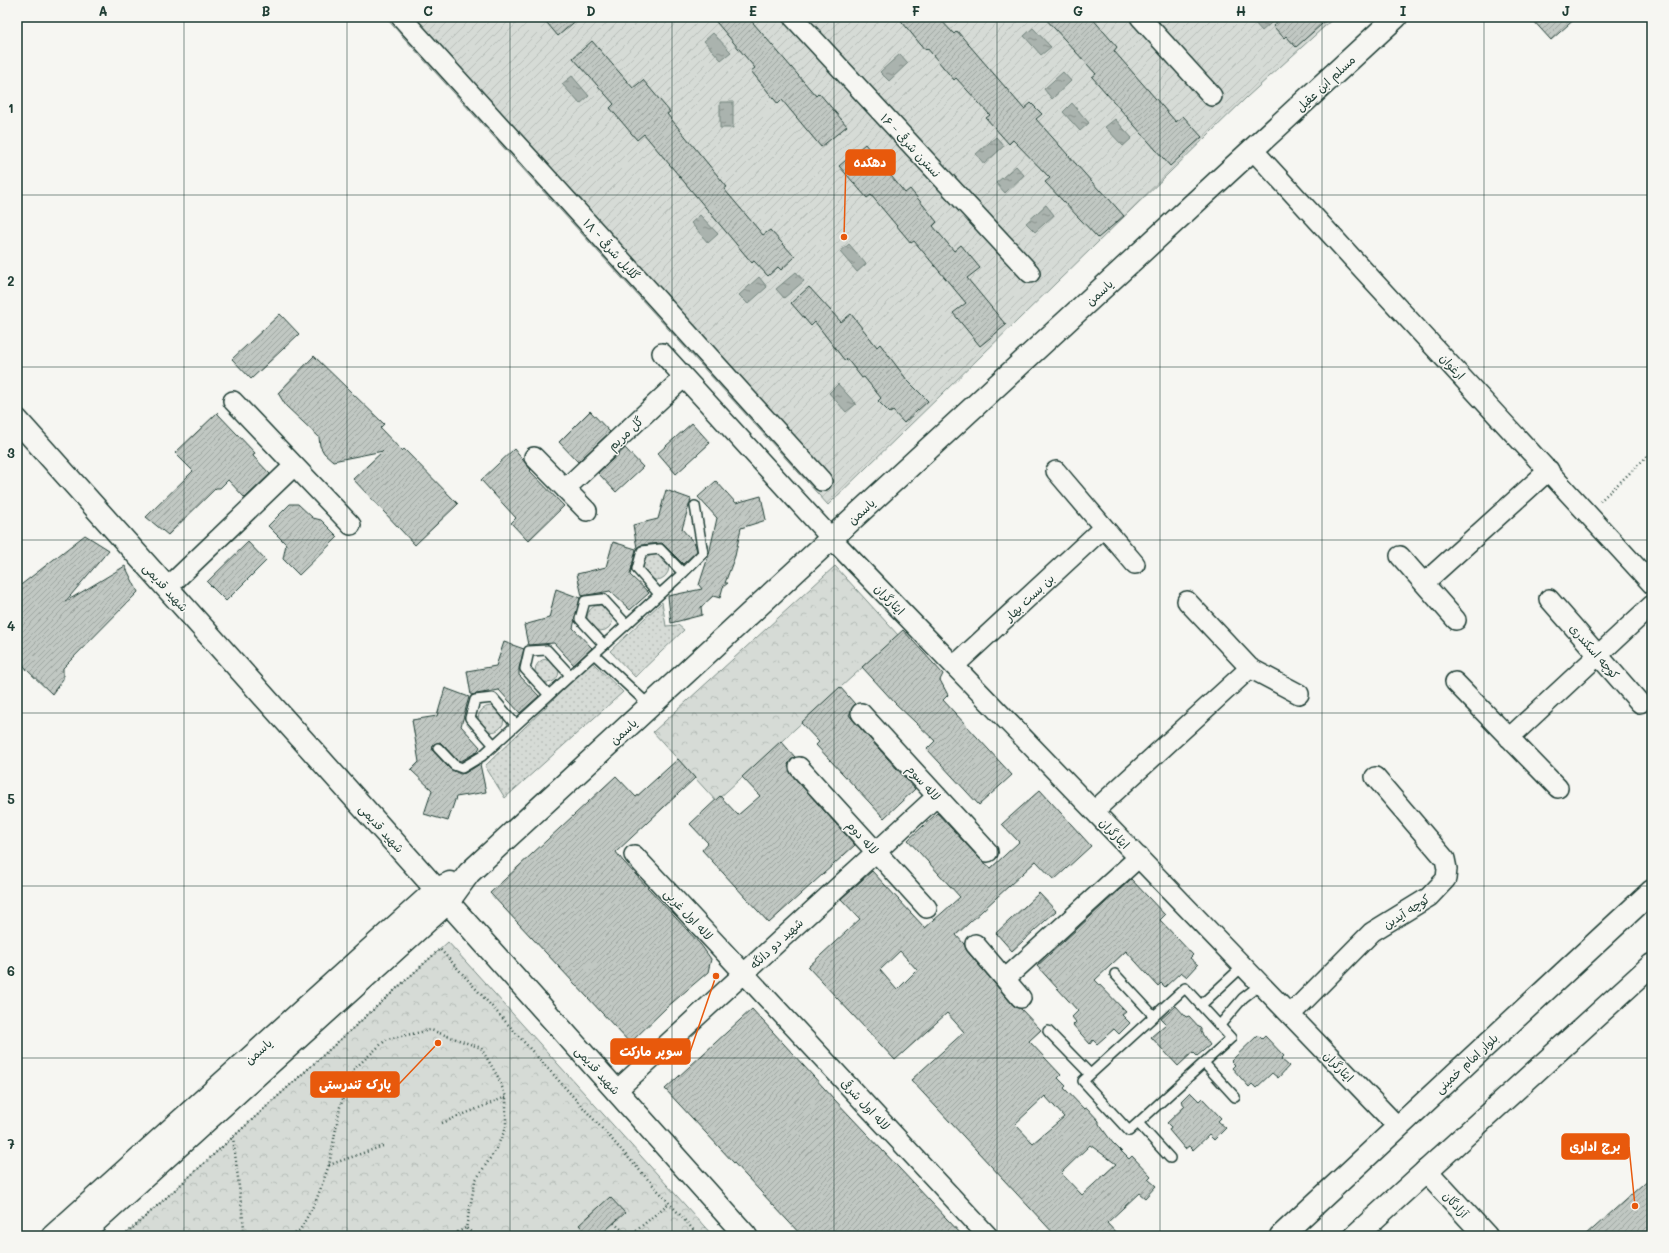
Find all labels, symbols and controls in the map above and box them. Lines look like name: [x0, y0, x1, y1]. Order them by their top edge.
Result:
text: A: [98, 2, 108, 19]
text: B: [262, 2, 271, 19]
text: C: [423, 2, 433, 19]
text: D: [586, 2, 596, 19]
text: E: [749, 2, 757, 19]
text: F: [912, 2, 920, 19]
text: G: [1073, 2, 1083, 19]
text: H: [1236, 2, 1246, 19]
text: I: [1400, 2, 1407, 19]
text: J: [1562, 2, 1570, 19]
street label: مسلم ابن عقیل: [1292, 51, 1360, 116]
text: 1: [8, 99, 14, 116]
street label: نسترن شرقی - ۱۶: [877, 110, 945, 180]
callout: دهکده: [846, 150, 895, 175]
text: دهکده: [854, 153, 886, 170]
street label: گلایل شرقی - ۱۸: [580, 215, 644, 283]
text: 2: [7, 272, 15, 289]
street label: یاسمن: [1082, 275, 1116, 309]
street label: ارغوان: [1437, 350, 1469, 382]
street label: گل مریم: [604, 412, 648, 455]
text: 3: [7, 444, 15, 461]
street label: یاسمن: [844, 494, 878, 528]
street label: شهید قدیمی: [139, 559, 192, 615]
street label: بن بست بهار: [1000, 570, 1058, 625]
street label: ایثارگران: [871, 580, 909, 618]
text: 4: [7, 617, 15, 634]
street label: کوچه اسکندری: [1567, 620, 1623, 682]
street label: یاسمن: [606, 714, 640, 748]
street label: لاله سوم: [902, 760, 944, 805]
text: 5: [7, 790, 15, 807]
street label: شهید قدیمی: [355, 800, 408, 856]
street label: ایثارگران: [1096, 814, 1134, 852]
street label: لاله دوم: [842, 817, 882, 859]
street label: لاله اول غربی: [660, 885, 717, 944]
street label: کوچه آیدین: [1380, 890, 1432, 932]
street label: شهید دو دانگه: [746, 914, 807, 973]
text: 6: [7, 962, 15, 979]
street label: بلوار امام خمینی: [1431, 1029, 1503, 1098]
street label: یاسمن: [241, 1034, 275, 1068]
callout: سوپر مارکت: [611, 1039, 690, 1064]
street label: شهید قدیمی: [571, 1042, 624, 1098]
text: سوپر مارکت: [619, 1042, 683, 1060]
street label: ایثارگران: [1320, 1047, 1358, 1085]
callout: پارک تندرستی: [311, 1072, 399, 1097]
text: پارک تندرستی: [319, 1075, 391, 1093]
street label: لاله اول شرقی: [837, 1075, 894, 1134]
callout: برج اداری: [1562, 1134, 1629, 1159]
text: 7: [7, 1135, 15, 1152]
text: برج اداری: [1569, 1137, 1621, 1155]
street label: آزادگان: [1440, 1187, 1473, 1221]

